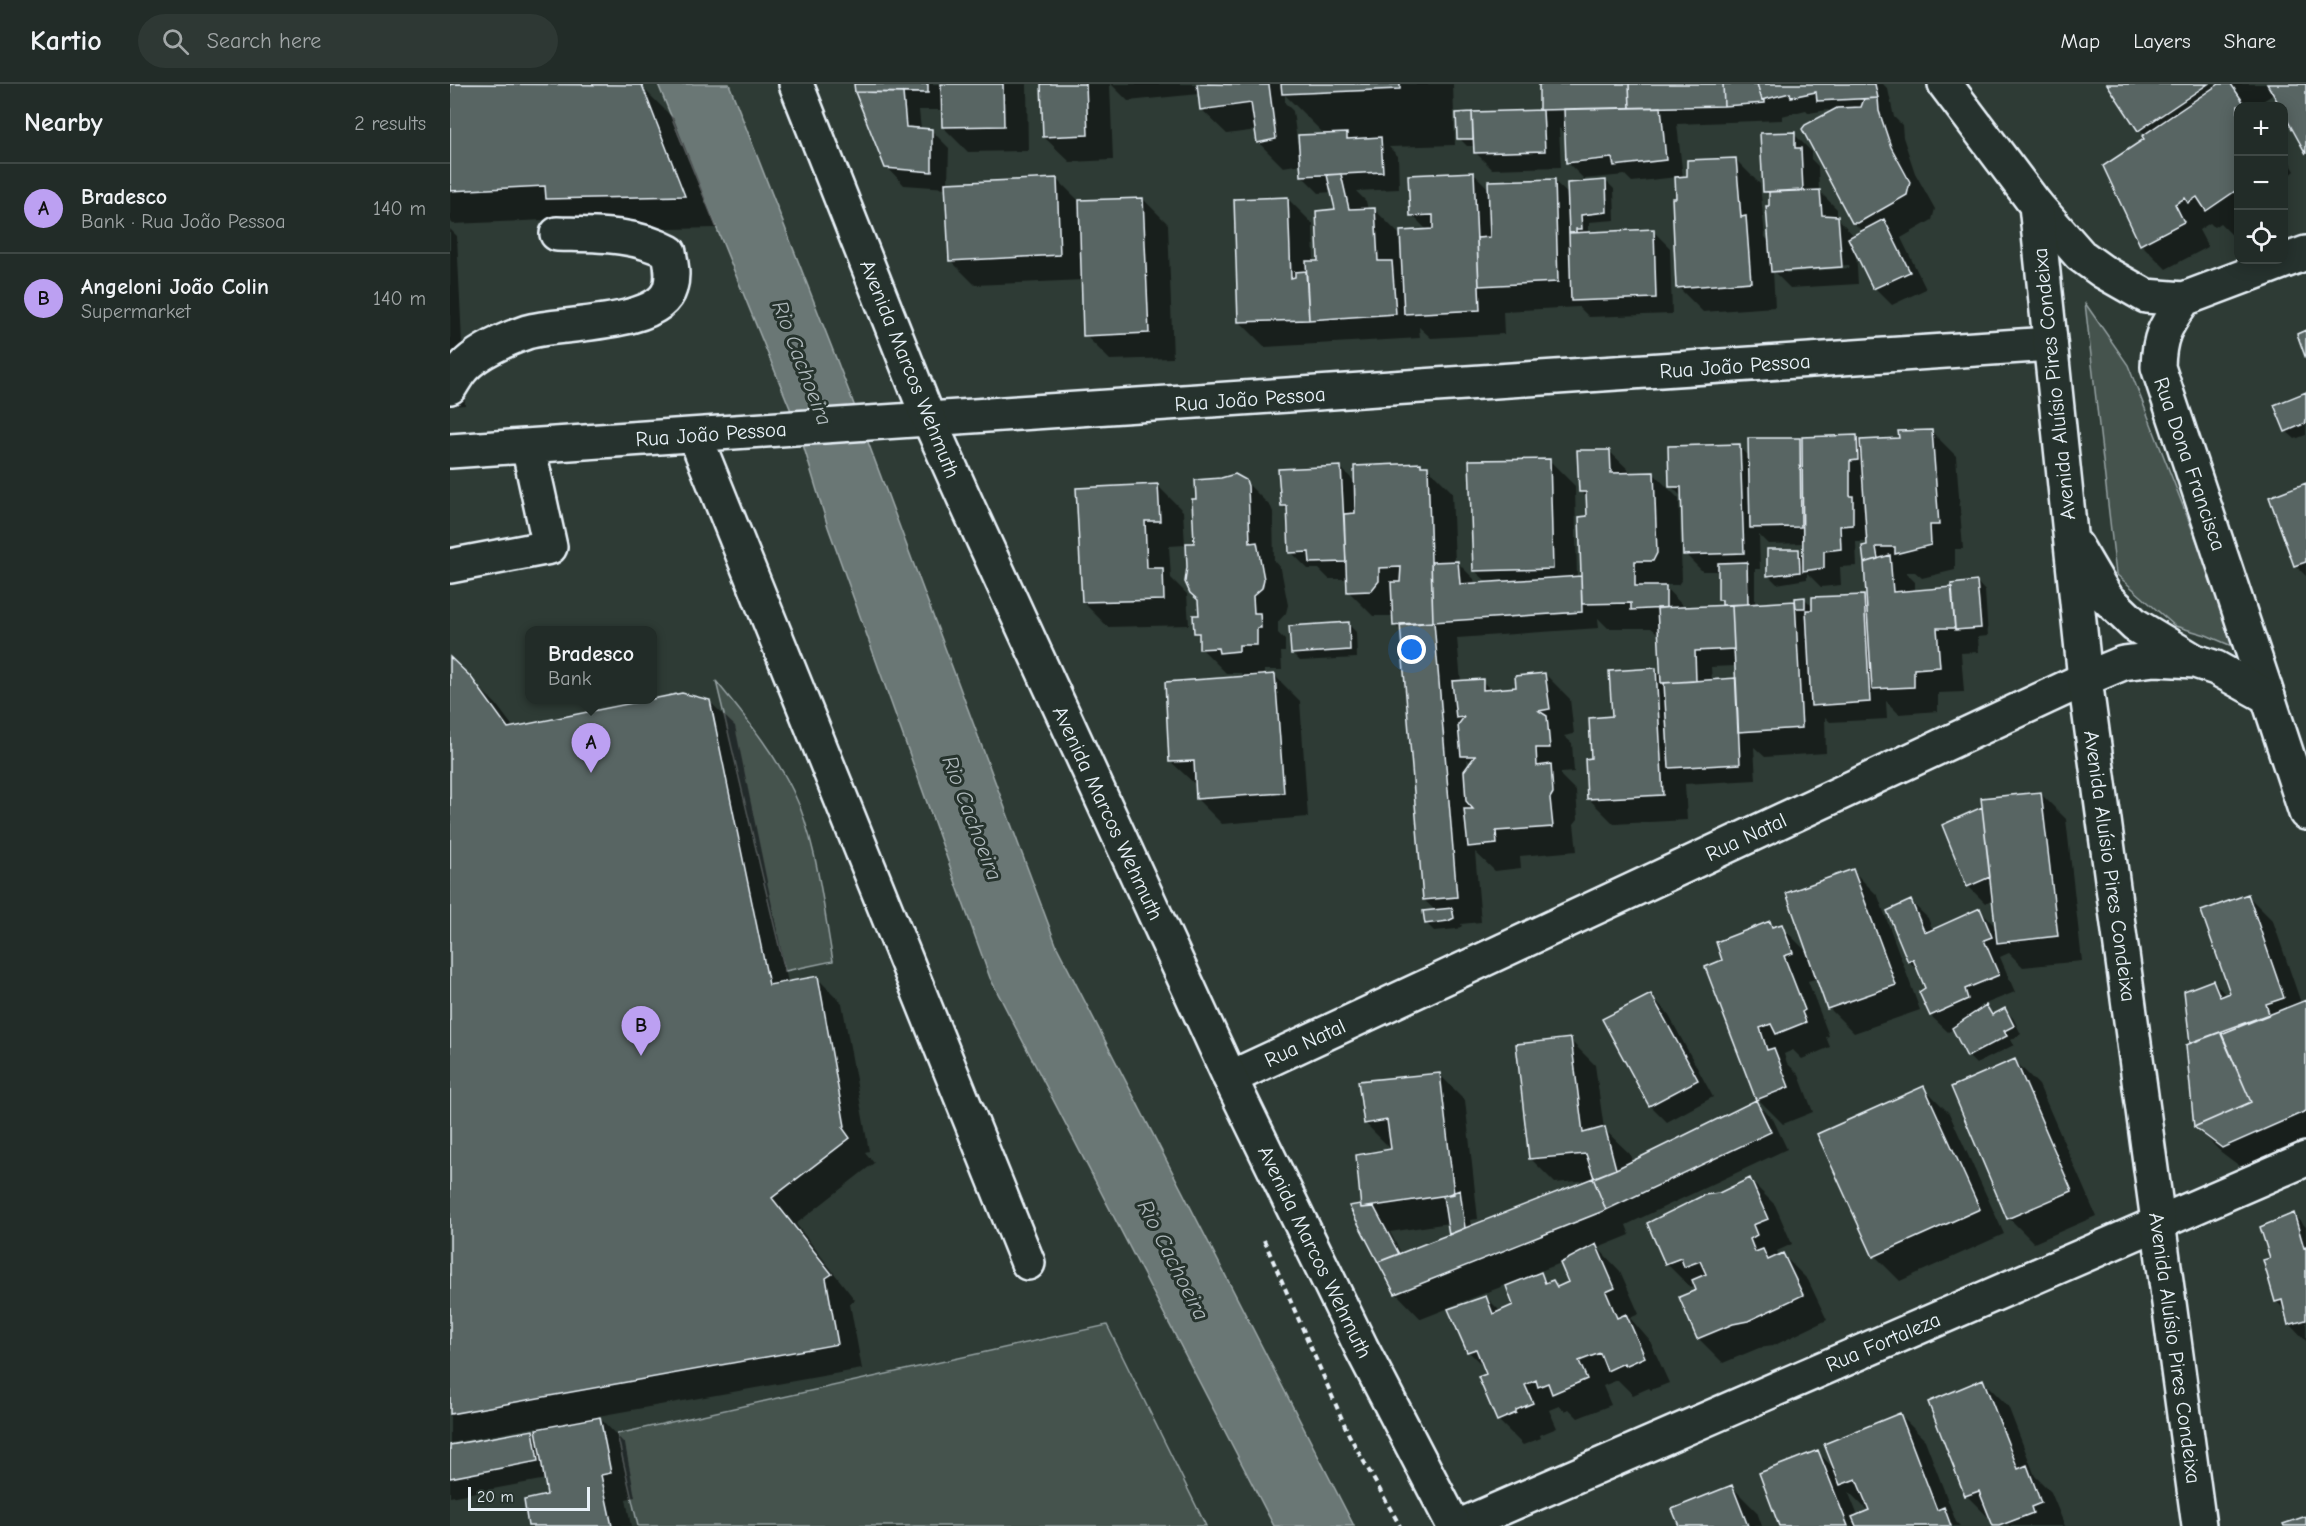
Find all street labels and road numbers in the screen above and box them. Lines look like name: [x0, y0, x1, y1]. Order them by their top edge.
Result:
street label: Avenida Aluísio Pires Condeixa: [2028, 247, 2080, 521]
street label: Avenida Marcos Wehmuth: [855, 256, 965, 482]
street label: Rua João Pessoa: [1659, 349, 1811, 383]
street label: Rua Dona Francisca: [2149, 374, 2231, 554]
street label: Rua João Pessoa: [1174, 382, 1326, 416]
street label: Rua João Pessoa: [635, 417, 787, 451]
street label: Avenida Marcos Wehmuth: [1048, 702, 1168, 924]
street label: Avenida Aluísio Pires Condeixa: [2079, 729, 2141, 1003]
street label: Rua Natal: [1702, 808, 1790, 866]
street label: Rua Natal: [1261, 1014, 1349, 1072]
street label: Avenida Marcos Wehmuth: [1253, 1142, 1377, 1362]
street label: Avenida Aluísio Pires Condeixa: [2144, 1211, 2206, 1485]
street label: Rua Fortaleza: [1822, 1307, 1944, 1377]

